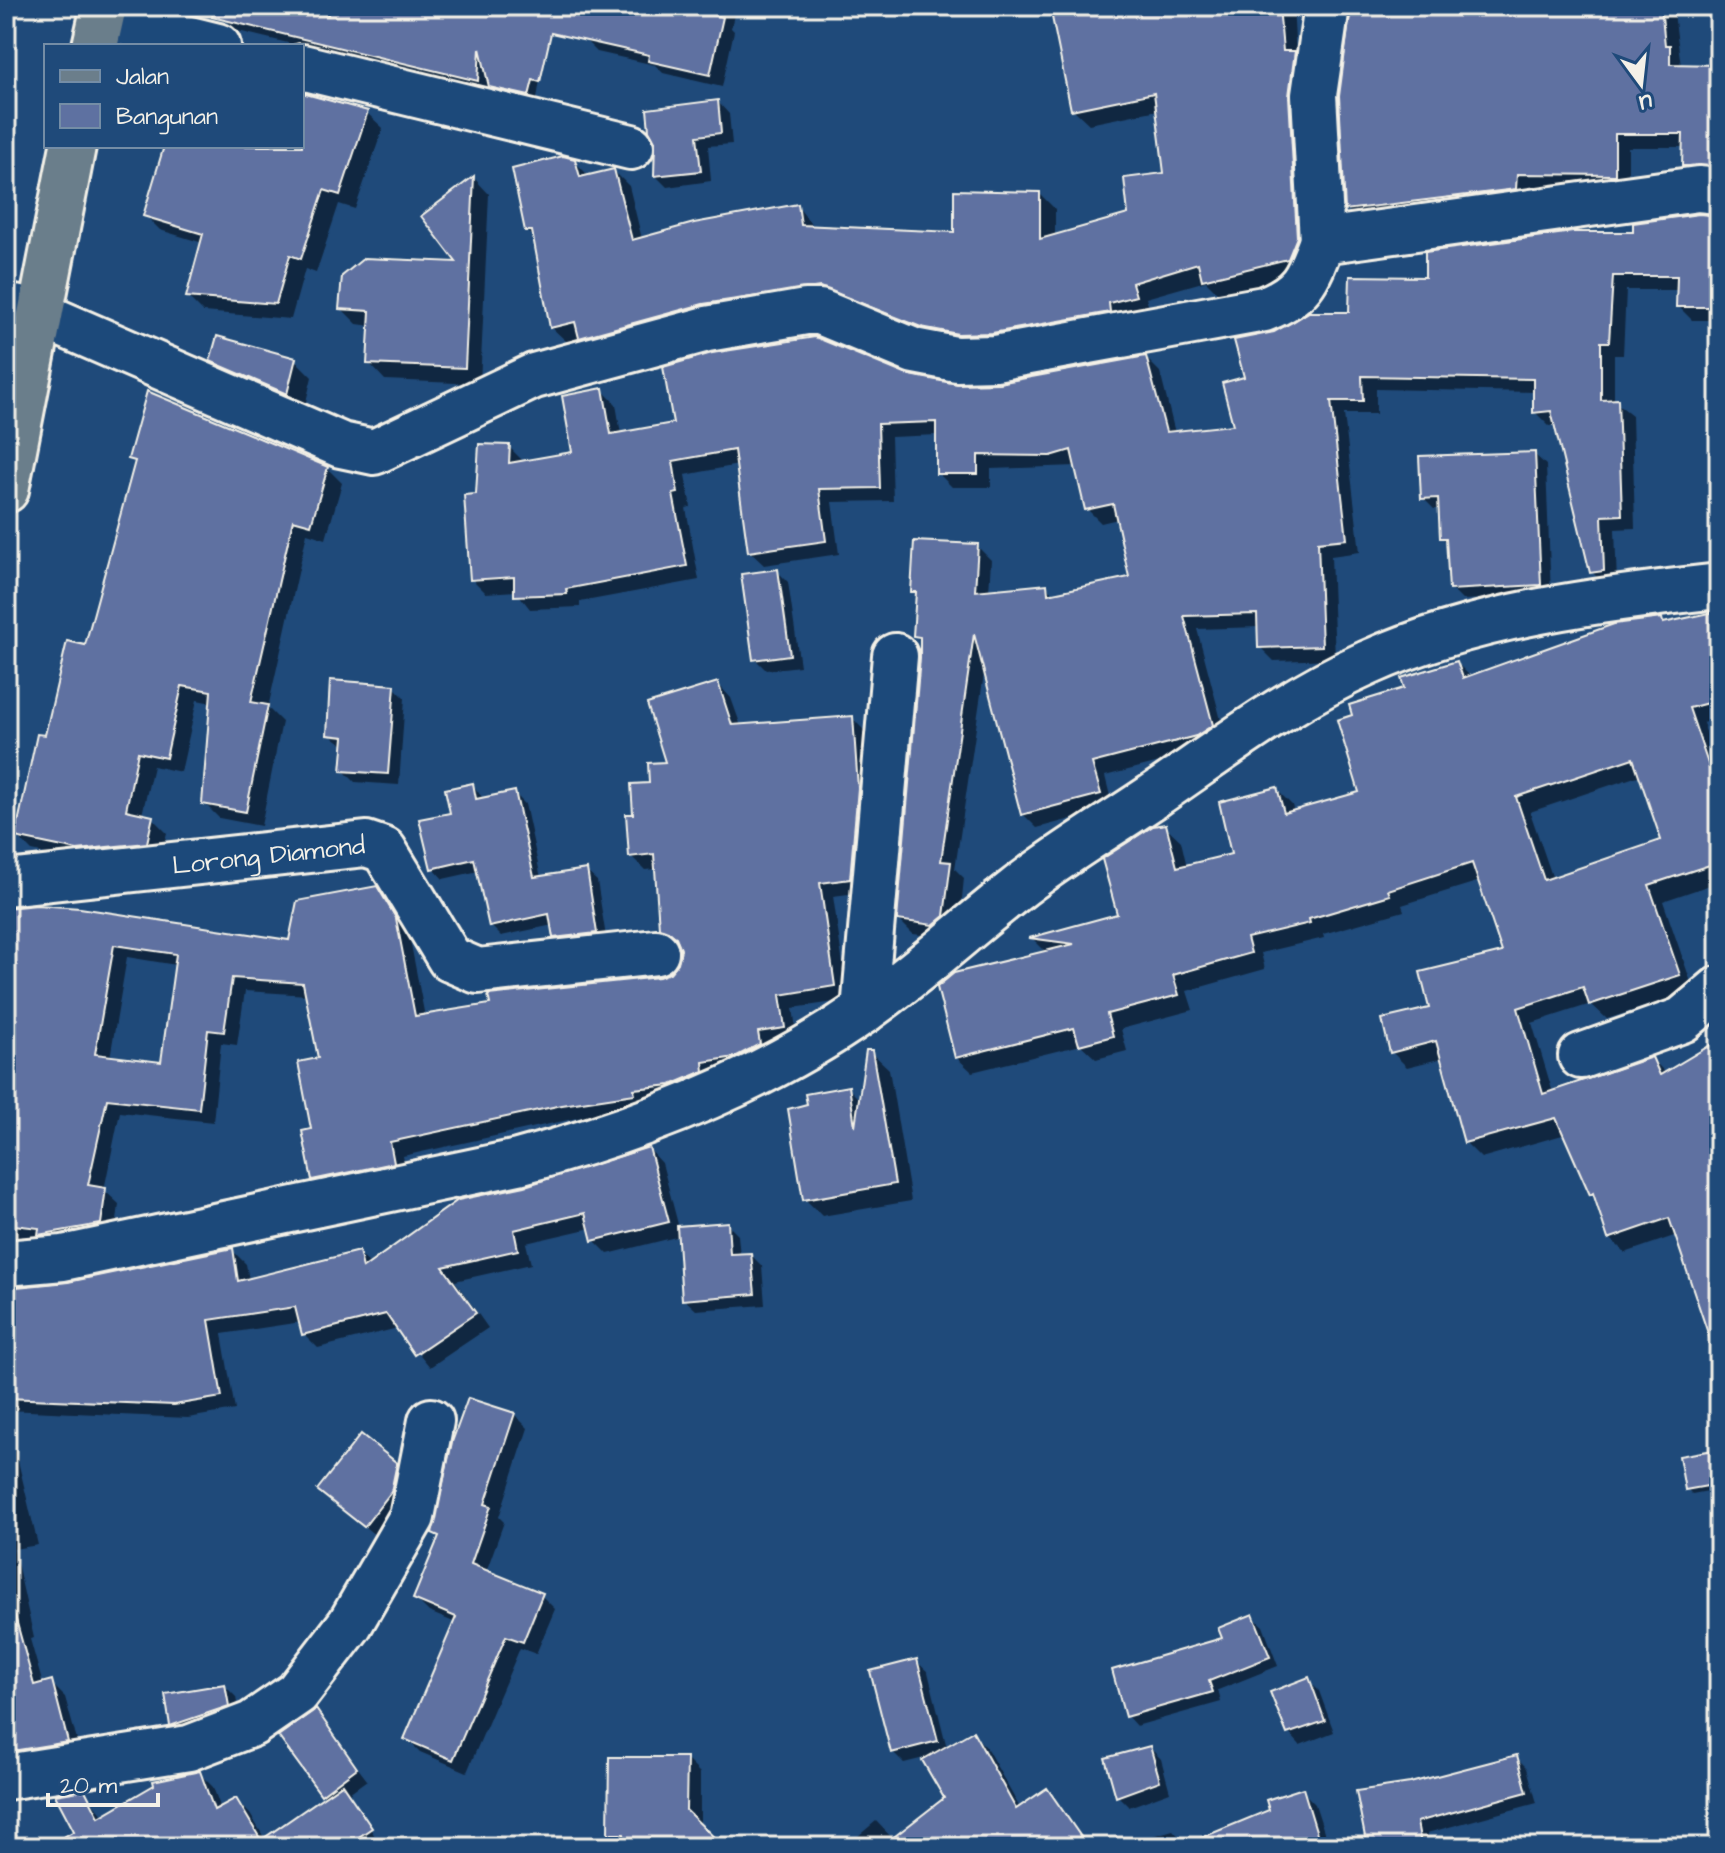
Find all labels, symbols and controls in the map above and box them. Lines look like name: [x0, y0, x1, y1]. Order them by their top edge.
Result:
legend: [44, 44, 304, 148]
north arrow: [1601, 44, 1681, 124]
text: Jalan: [116, 60, 169, 94]
text: U: [1636, 85, 1656, 118]
text: Bangunan: [116, 100, 218, 135]
street label: Lorong Diamond: [170, 827, 367, 884]
scale bar: [48, 1757, 158, 1807]
text: 20 m: [60, 1769, 117, 1803]

